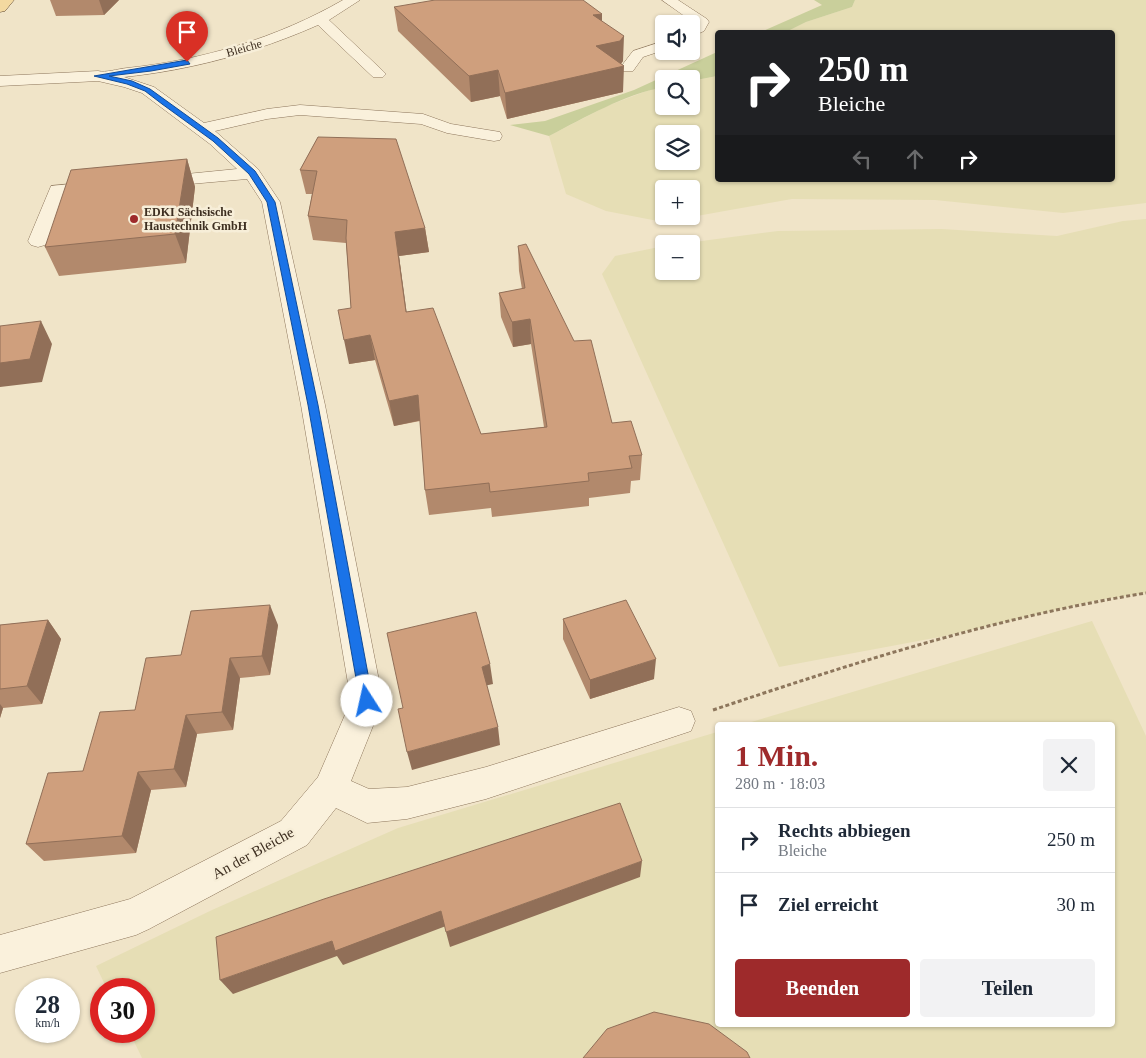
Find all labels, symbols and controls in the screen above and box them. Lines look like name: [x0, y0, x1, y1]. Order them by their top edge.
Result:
pin: [166, 11, 208, 62]
map controls: [655, 15, 700, 280]
button: sound: [655, 15, 700, 60]
icon: arrive: [173, 18, 201, 46]
street label: Bleiche: [224, 36, 264, 60]
icon: right: [735, 50, 800, 115]
text: 250 m: [818, 50, 908, 89]
button: search: [655, 70, 700, 115]
text: Bleiche: [818, 91, 885, 116]
button: layers: [655, 125, 700, 170]
icon: left: [848, 145, 876, 173]
icon: ahead: [901, 145, 929, 173]
icon: right: [954, 145, 982, 173]
button: +: [655, 180, 700, 225]
place label: EDKI Sächsische Haustechnik GmbH: [144, 205, 248, 233]
marker: EDKI Sächsische Haustechnik GmbH: [128, 213, 140, 225]
button: −: [655, 235, 700, 280]
position arrow: [340, 674, 392, 726]
text: 1 Min.: [735, 739, 818, 772]
button: close: [1043, 739, 1095, 791]
text: 280 m · 18:03: [735, 775, 825, 792]
text: Rechts abbiegen: [778, 820, 910, 841]
street label: An der Bleiche: [209, 824, 297, 882]
icon: right: [735, 826, 763, 854]
text: 250 m: [1047, 829, 1095, 850]
text: Bleiche: [778, 842, 827, 859]
icon: arrive: [735, 891, 763, 919]
text: Ziel erreicht: [778, 894, 878, 915]
text: 30 m: [1056, 894, 1095, 915]
button: Beenden: [735, 959, 910, 1017]
button: Teilen: [920, 959, 1095, 1017]
speed limit sign: 30: [90, 978, 155, 1043]
text: 28: [35, 991, 60, 1018]
text: km/h: [35, 1016, 60, 1030]

